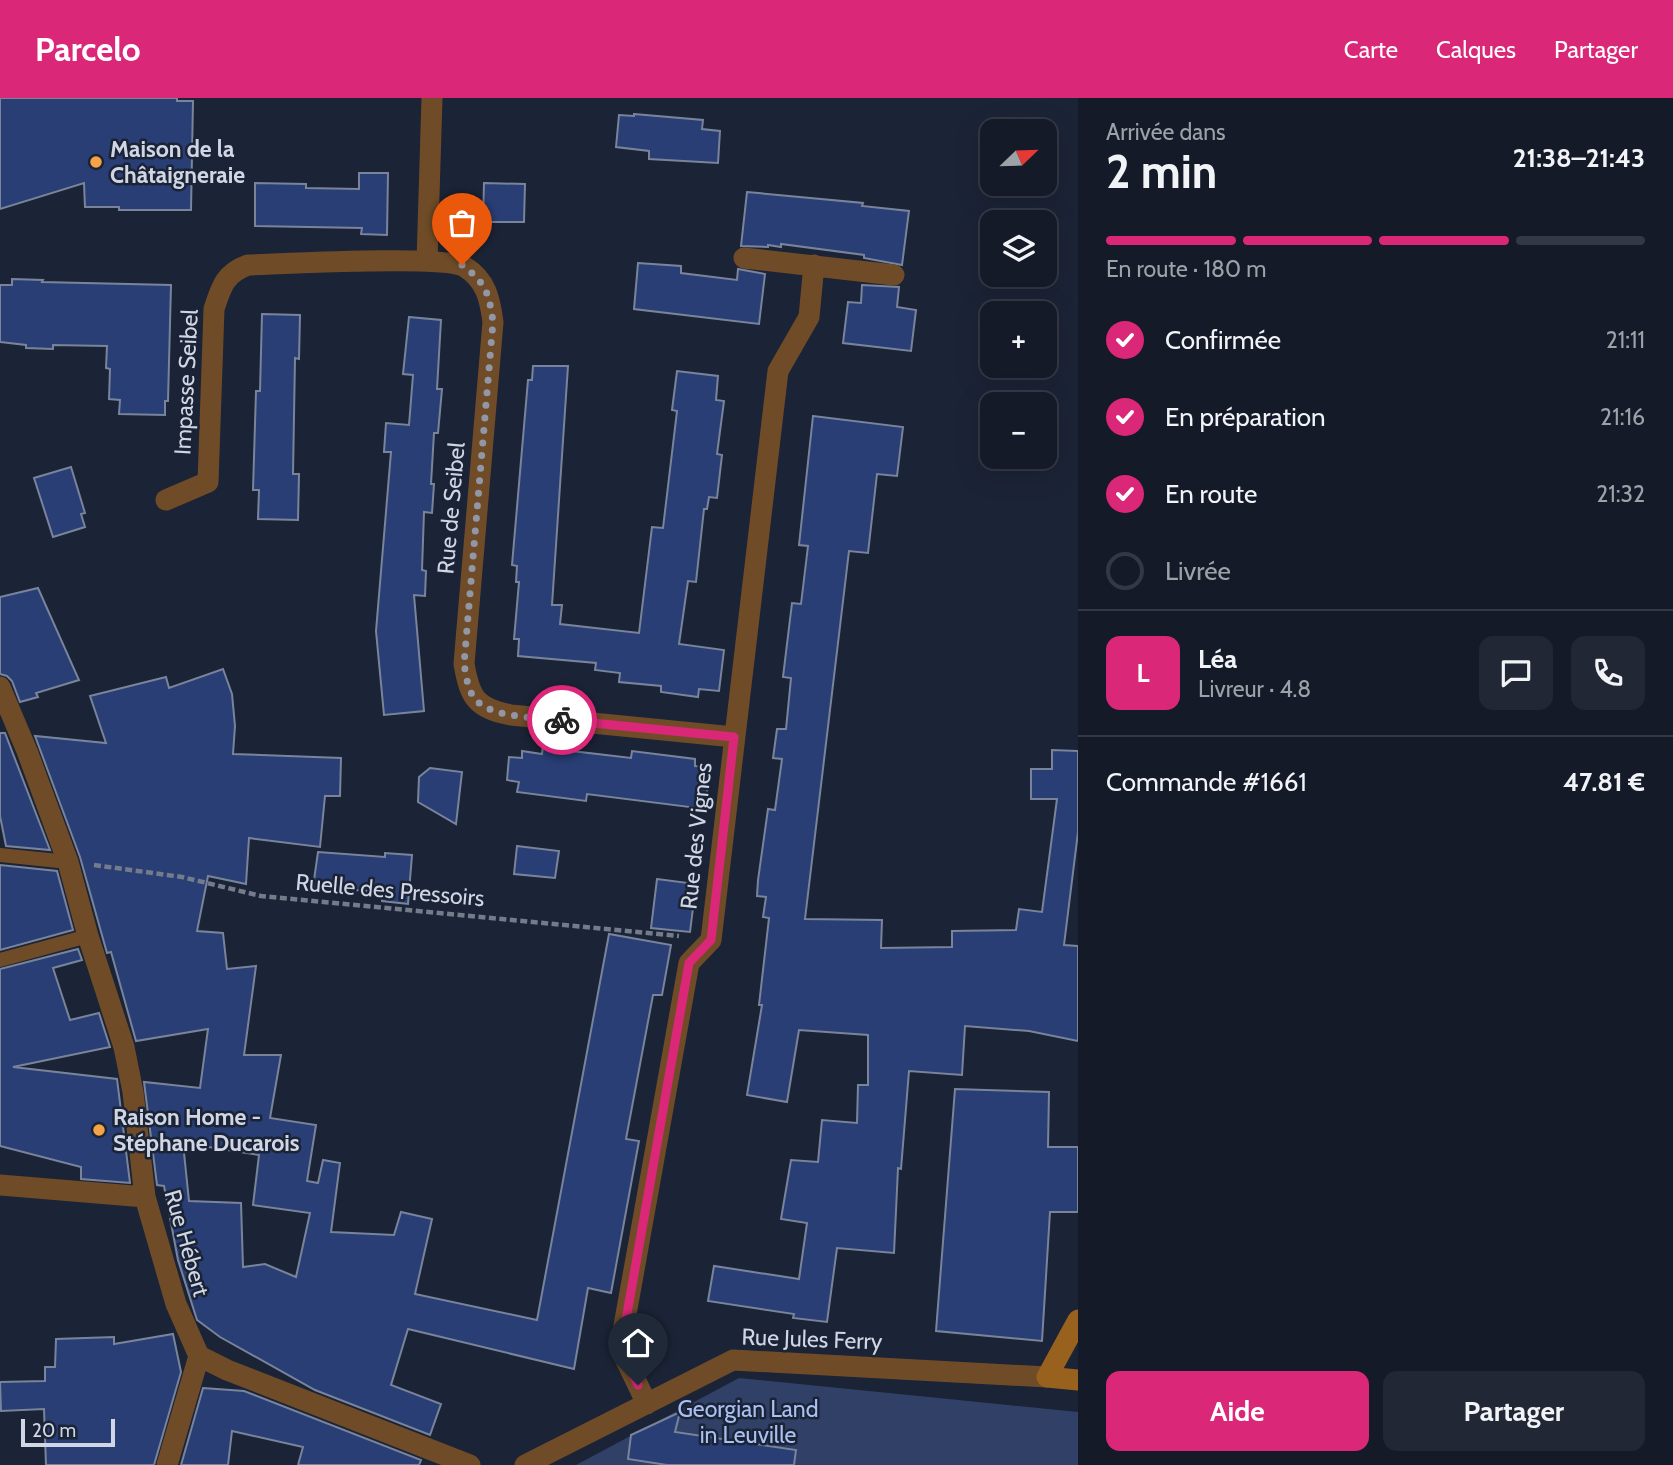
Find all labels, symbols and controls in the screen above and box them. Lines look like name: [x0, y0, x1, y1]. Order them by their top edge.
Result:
text: Parcelo: [35, 29, 140, 69]
text: Carte: [1344, 35, 1398, 64]
text: Calques: [1436, 35, 1516, 64]
text: Partager: [1554, 35, 1638, 64]
text: Arrivée dans: [1106, 118, 1226, 146]
north arrow: [980, 119, 1057, 196]
map controls: [980, 119, 1057, 469]
place label: Maison de la Châtaigneraie: [110, 135, 245, 189]
text: 21:38–21:43: [1513, 142, 1645, 174]
text: 2 min: [1106, 144, 1217, 200]
marker: Maison de la Châtaigneraie: [88, 154, 104, 170]
pin: [432, 193, 492, 265]
icon: bag: [443, 204, 481, 242]
button: layers: [980, 210, 1057, 287]
text: En route · 180 m: [1106, 255, 1266, 283]
button: +: [980, 301, 1057, 378]
street label: Impasse Seibel: [168, 308, 204, 456]
icon: check: [1106, 321, 1144, 359]
text: Confirmée: [1165, 324, 1281, 356]
text: 21:11: [1606, 326, 1645, 354]
button: −: [980, 392, 1057, 469]
icon: check: [1106, 398, 1144, 436]
text: En préparation: [1165, 401, 1326, 433]
text: 21:16: [1600, 403, 1645, 431]
street label: Rue de Seibel: [431, 440, 471, 575]
icon: check: [1106, 475, 1144, 513]
text: En route: [1165, 478, 1257, 510]
text: 21:32: [1596, 480, 1645, 508]
text: Livrée: [1165, 555, 1231, 587]
button: chat: [1479, 636, 1553, 710]
button: phone: [1571, 636, 1645, 710]
text: Léa: [1198, 643, 1237, 675]
text: L: [1136, 657, 1150, 689]
text: Livreur · 4.8: [1198, 675, 1311, 703]
courier: [527, 685, 597, 755]
icon: bike: [543, 701, 581, 739]
street label: Rue des Vignes: [674, 761, 718, 911]
text: Commande #1661: [1106, 766, 1307, 798]
text: 47.81 €: [1563, 766, 1645, 798]
street label: Ruelle des Pressoirs: [294, 868, 486, 912]
place label: Raison Home - Stéphane Ducarois: [113, 1103, 300, 1157]
marker: Raison Home - Stéphane Ducarois: [91, 1122, 107, 1138]
street label: Rue Hébert: [158, 1186, 216, 1300]
pin: [608, 1313, 668, 1385]
street label: Rue Jules Ferry: [741, 1323, 883, 1355]
icon: home: [619, 1324, 657, 1362]
button: Aide: [1106, 1371, 1369, 1451]
button: Partager: [1383, 1371, 1645, 1451]
park label: Georgian Land in Leuville: [678, 1395, 818, 1449]
scale bar: [21, 1416, 116, 1448]
text: 20 m: [32, 1419, 76, 1442]

